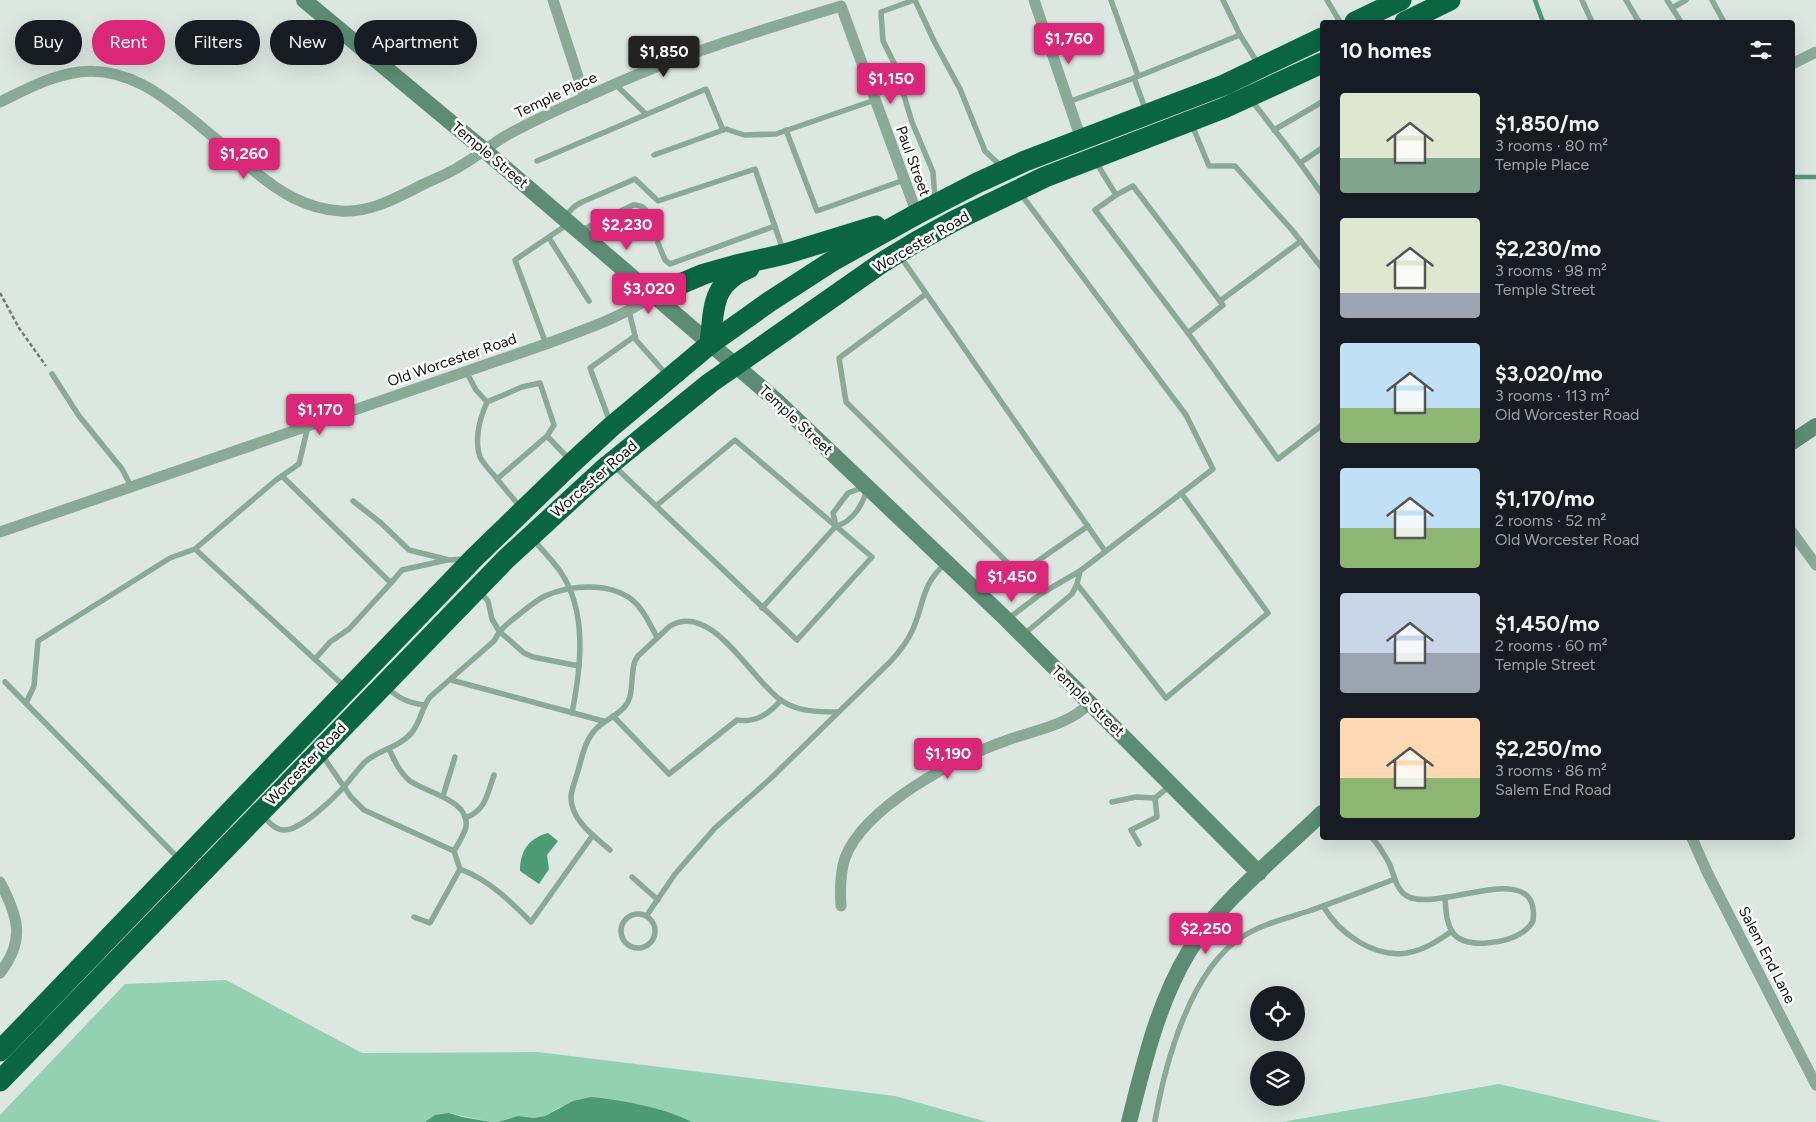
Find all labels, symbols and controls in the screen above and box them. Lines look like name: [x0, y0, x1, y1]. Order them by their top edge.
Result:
chip: Buy: [15, 20, 82, 65]
chip: Rent: [92, 20, 165, 65]
chip: Filters: [175, 20, 260, 65]
chip: New: [270, 20, 344, 65]
chip: Apartment: [354, 20, 477, 65]
pin: $1,760: [1028, 22, 1110, 65]
text: $1,760: [1045, 29, 1093, 48]
pin: $1,850: [623, 36, 705, 78]
icon: filters: [1747, 36, 1775, 64]
text: 10 homes: [1340, 38, 1431, 63]
text: $1,850: [639, 42, 689, 61]
pin: $1,150: [850, 62, 932, 105]
street label: Temple Place: [512, 68, 600, 122]
text: $1,150: [868, 69, 914, 88]
text: $1,850/mo: [1495, 111, 1599, 136]
icon: home: [1380, 113, 1440, 173]
street label: Temple Street: [448, 118, 532, 192]
street label: Paul Street: [892, 123, 934, 199]
text: 3 rooms · 80 m²: [1495, 136, 1608, 155]
pin: $1,260: [203, 138, 285, 180]
text: $1,260: [220, 144, 268, 163]
text: Temple Place: [1495, 155, 1589, 174]
street label: Worcester Road: [870, 207, 972, 277]
pin: $2,230: [586, 208, 668, 251]
text: $2,230: [602, 215, 652, 234]
text: $2,230/mo: [1495, 236, 1601, 261]
icon: home: [1380, 238, 1440, 298]
text: 3 rooms · 98 m²: [1495, 261, 1607, 280]
pin: $3,020: [608, 272, 690, 315]
text: $3,020: [623, 279, 675, 298]
text: Temple Street: [1495, 280, 1596, 299]
street label: Old Worcester Road: [385, 329, 519, 391]
text: $3,020/mo: [1495, 361, 1603, 386]
icon: home: [1380, 363, 1440, 423]
street label: Temple Street: [755, 381, 837, 459]
text: 3 rooms · 113 m²: [1495, 386, 1610, 405]
pin: $1,170: [279, 394, 361, 436]
text: $1,170: [297, 400, 343, 419]
text: Old Worcester Road: [1495, 405, 1639, 424]
street label: Worcester Road: [547, 437, 641, 521]
text: $1,170/mo: [1495, 486, 1595, 511]
icon: home: [1380, 488, 1440, 548]
text: 2 rooms · 52 m²: [1495, 511, 1606, 530]
text: Old Worcester Road: [1495, 530, 1639, 549]
pin: $1,450: [971, 560, 1053, 603]
text: $1,450: [987, 567, 1037, 586]
text: $1,450/mo: [1495, 611, 1600, 636]
icon: home: [1380, 613, 1440, 673]
text: 2 rooms · 60 m²: [1495, 636, 1608, 655]
text: Temple Street: [1495, 655, 1596, 674]
street label: Temple Street: [1048, 662, 1128, 740]
street label: Worcester Road: [262, 719, 350, 809]
text: $2,250/mo: [1495, 736, 1602, 761]
pin: $1,190: [907, 738, 989, 780]
icon: home: [1380, 738, 1440, 798]
text: $1,190: [925, 744, 971, 763]
text: 3 rooms · 86 m²: [1495, 761, 1607, 780]
text: Salem End Road: [1495, 780, 1611, 799]
street label: Salem End Lane: [1735, 903, 1799, 1007]
pin: $2,250: [1165, 912, 1247, 955]
text: $2,250: [1180, 919, 1232, 938]
map controls: [1250, 986, 1305, 1106]
button: locate: [1250, 986, 1305, 1041]
button: layers: [1250, 1051, 1305, 1106]

